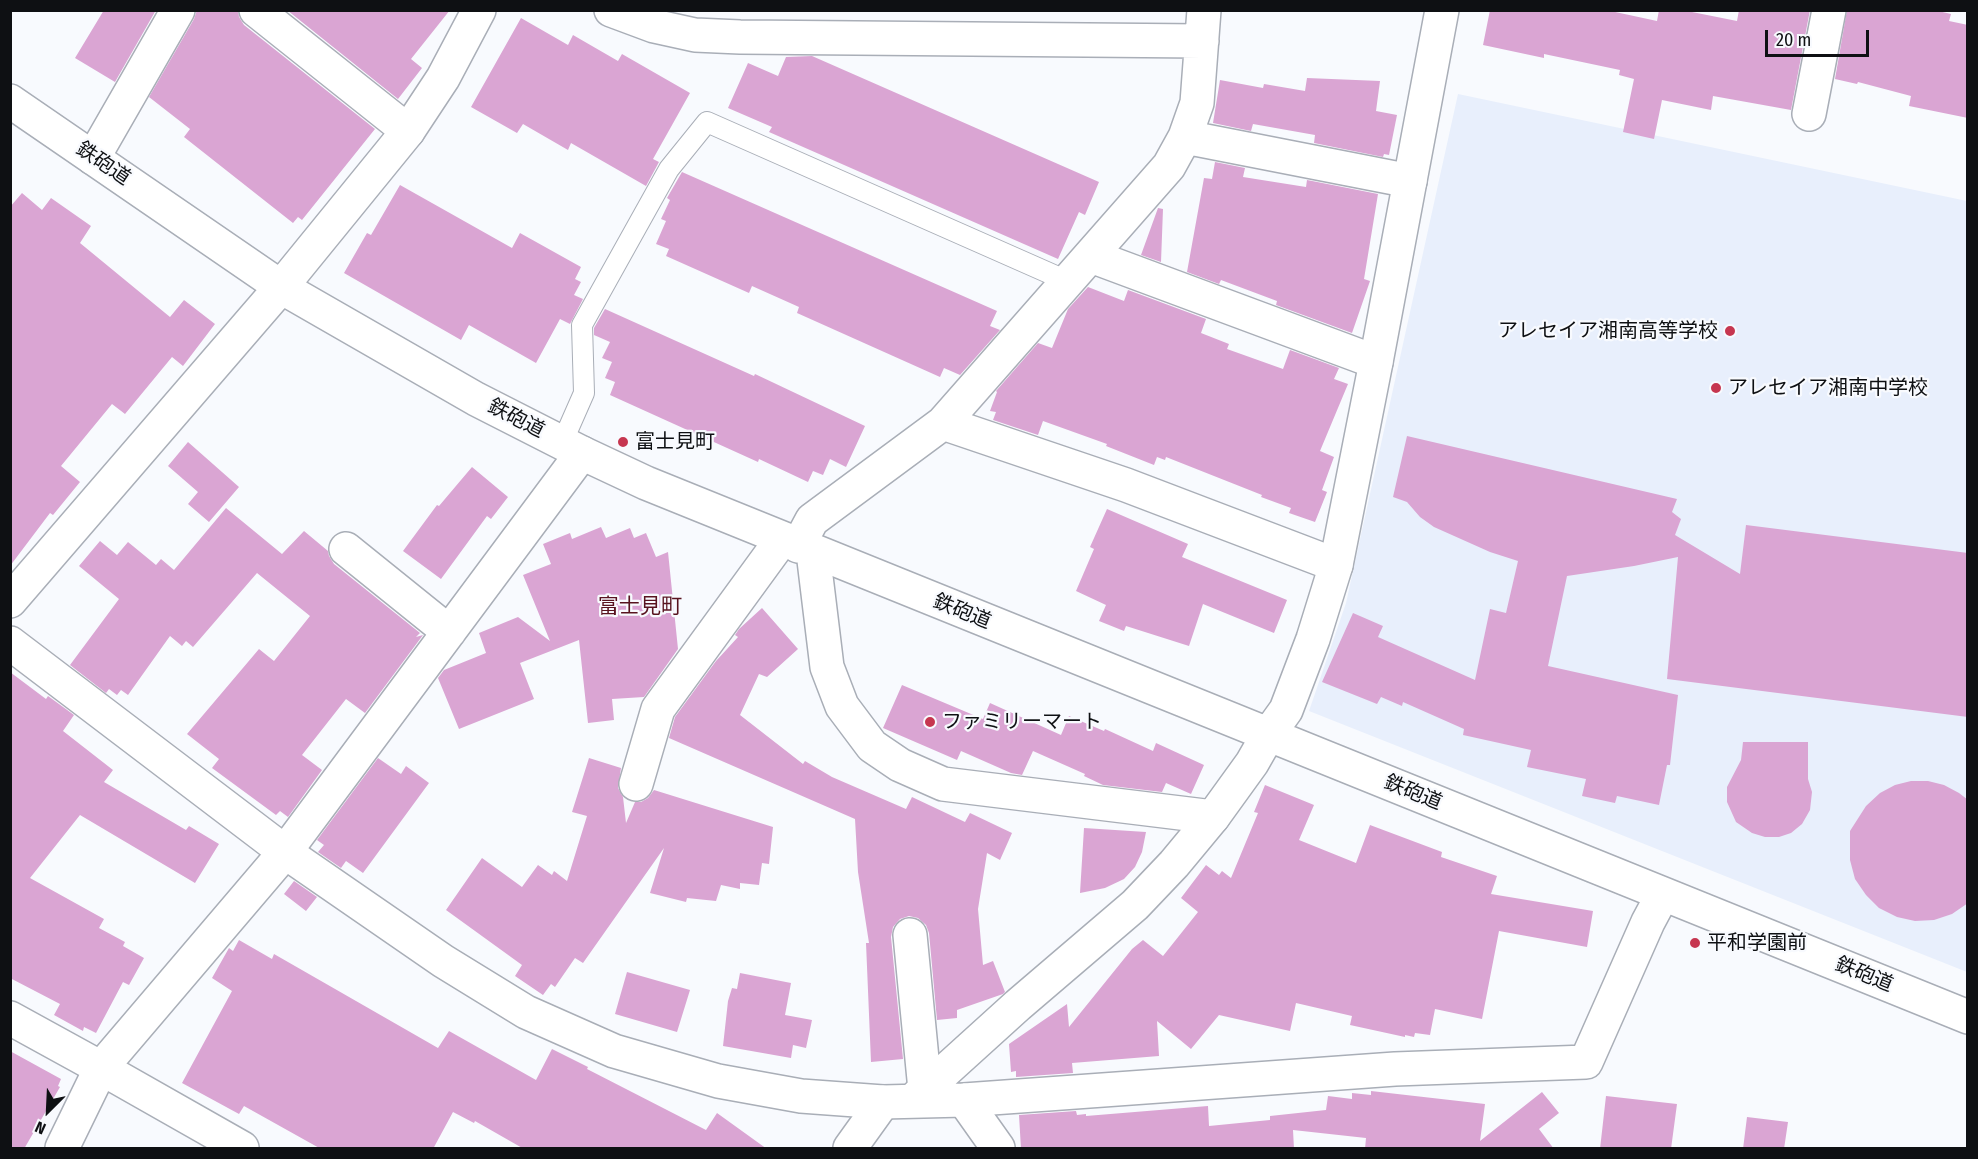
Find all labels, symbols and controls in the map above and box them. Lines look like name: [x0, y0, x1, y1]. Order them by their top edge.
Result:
scale bar: [1768, 18, 1872, 56]
text: 20 m: [1776, 29, 1811, 51]
street label: 鉄砲道: [71, 137, 135, 191]
place label: アレセイア湘南高等学校: [1498, 319, 1718, 343]
marker: アレセイア湘南高等学校: [1723, 324, 1737, 338]
place label: アレセイア湘南中学校: [1728, 376, 1928, 400]
marker: アレセイア湘南中学校: [1709, 381, 1723, 395]
street label: 鉄砲道: [484, 395, 548, 443]
place label: 富士見町: [635, 430, 715, 454]
marker: 富士見町: [616, 435, 630, 449]
street label: 鉄砲道: [930, 590, 994, 634]
district label: 富士見町: [598, 594, 682, 620]
place label: ファミリーマート: [942, 710, 1102, 734]
marker: ファミリーマート: [923, 715, 937, 729]
street label: 鉄砲道: [1381, 771, 1445, 815]
place label: 平和学園前: [1707, 931, 1807, 955]
marker: 平和学園前: [1688, 936, 1702, 950]
street label: 鉄砲道: [1832, 953, 1896, 997]
north arrow: [18, 1081, 78, 1141]
text: N: [32, 1117, 49, 1139]

